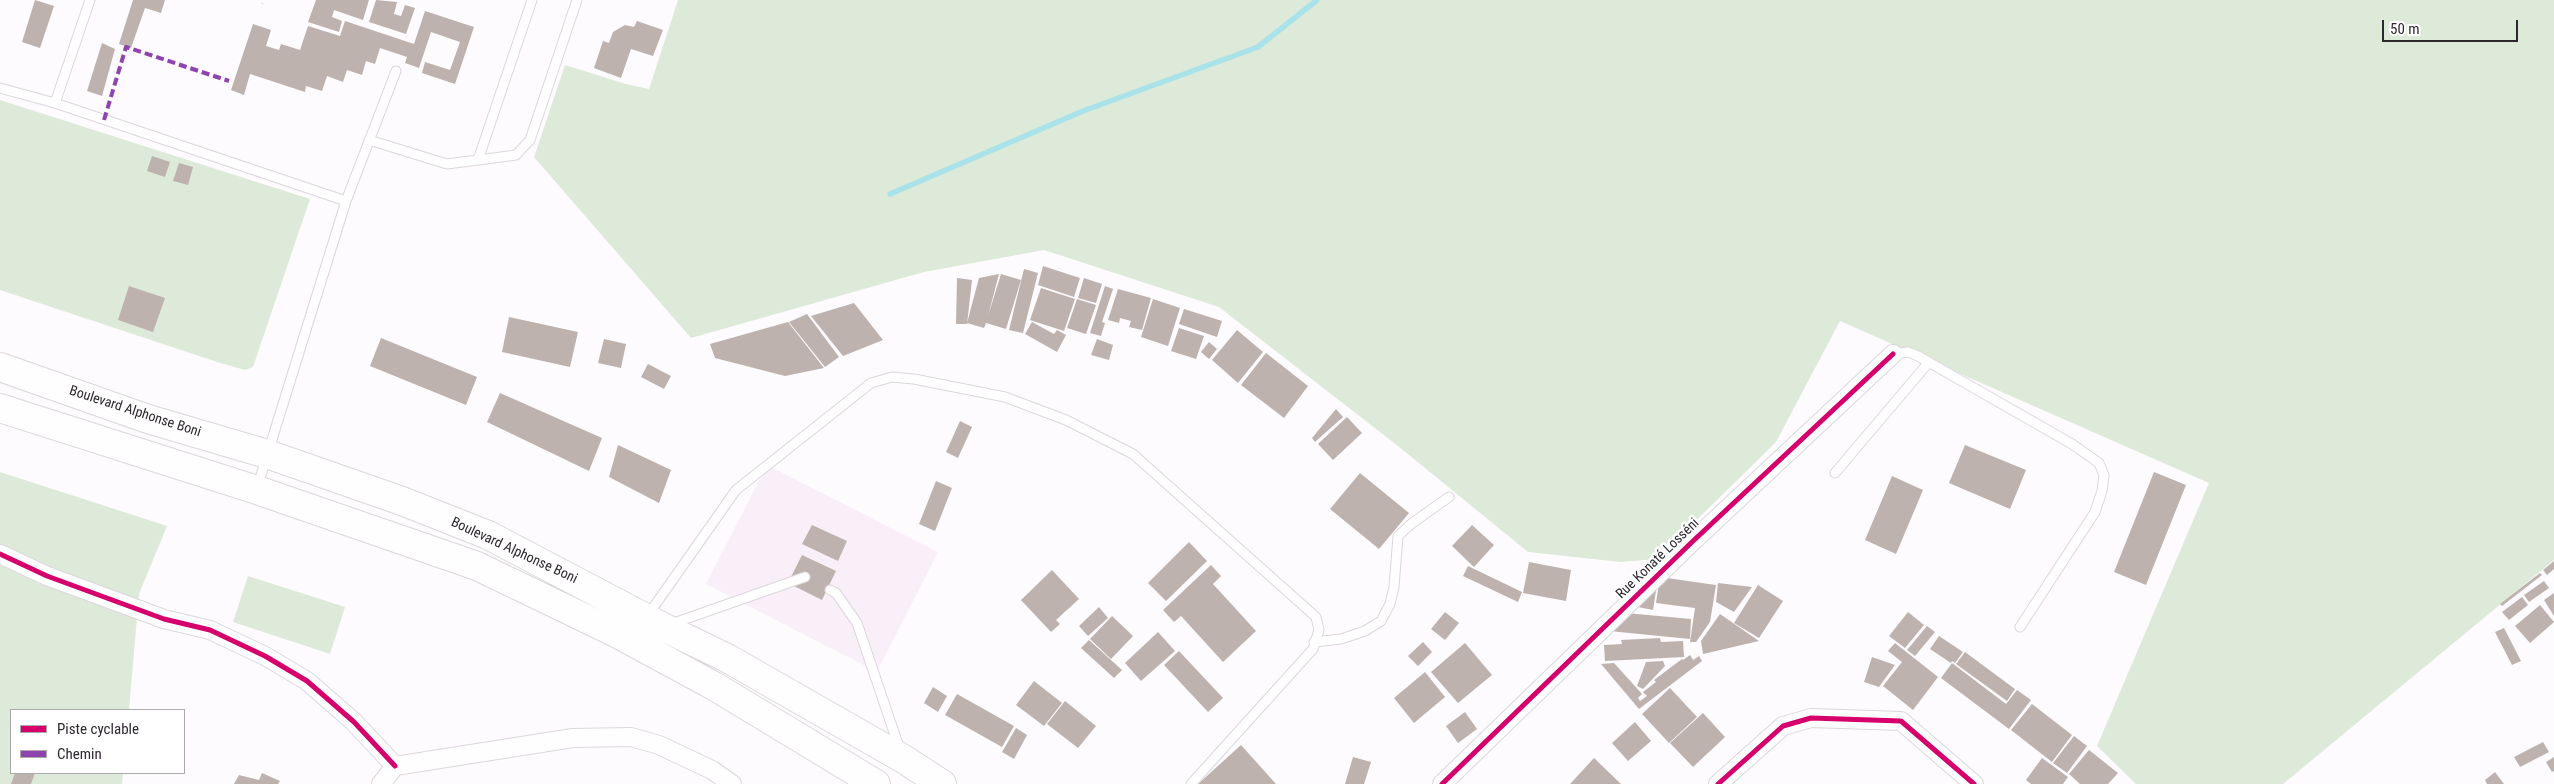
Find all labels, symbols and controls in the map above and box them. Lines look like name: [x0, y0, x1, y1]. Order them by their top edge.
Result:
scale bar: [2384, 10, 2520, 42]
text: 50 m: [2390, 20, 2420, 38]
street label: Boulevard Alphonse Boni: [67, 383, 203, 441]
street label: Boulevard Alphonse Boni: [448, 514, 580, 588]
street label: Rue Konaté Losséni: [1613, 515, 1703, 603]
legend: [10, 709, 185, 774]
text: Piste cyclable: [57, 720, 139, 738]
text: Chemin: [57, 745, 102, 763]

